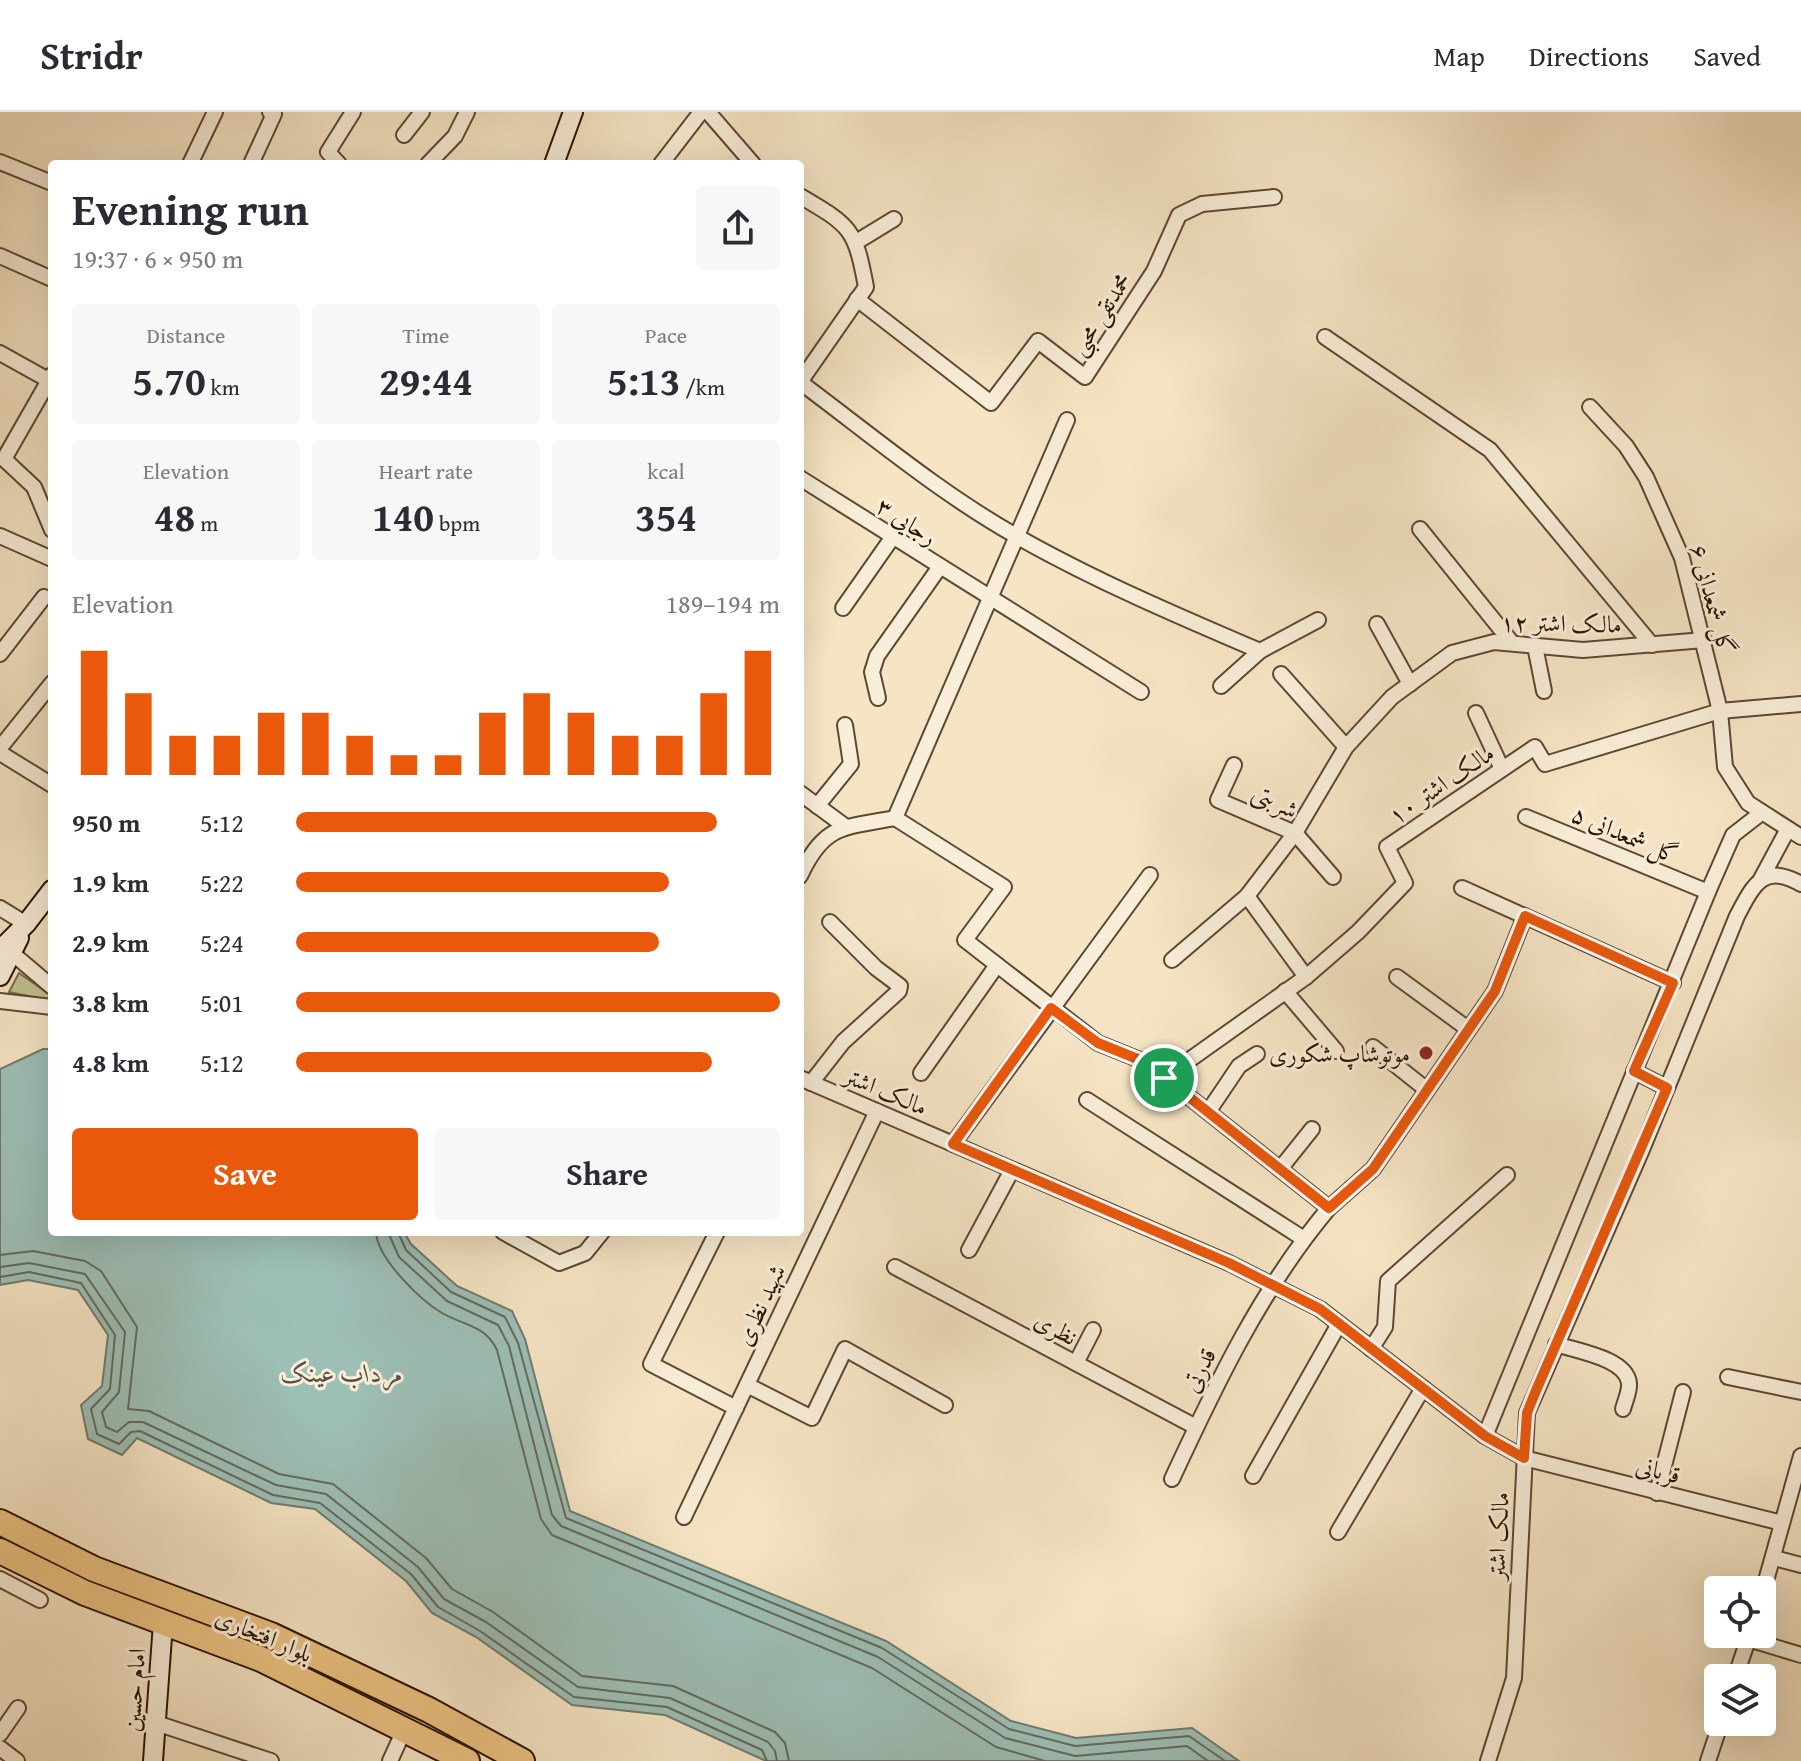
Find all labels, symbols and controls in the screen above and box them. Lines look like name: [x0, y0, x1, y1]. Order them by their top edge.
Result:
text: Stridr: [40, 27, 143, 83]
text: Map: [1433, 35, 1485, 76]
text: Directions: [1529, 35, 1649, 76]
text: Saved: [1693, 35, 1761, 76]
text: Evening run: [72, 177, 309, 241]
button: share: [696, 186, 780, 270]
text: 19:37 · 6 × 950 m: [72, 239, 243, 278]
street label: محمدتقی محبی: [1060, 266, 1142, 364]
text: Distance: [147, 319, 225, 351]
text: Time: [403, 319, 449, 351]
text: Pace: [645, 319, 687, 351]
text: 5.70: [132, 351, 206, 410]
text: 29:44: [379, 351, 473, 410]
text: 5:13: [607, 351, 681, 410]
text: km: [206, 371, 240, 403]
text: /km: [681, 371, 725, 403]
text: Elevation: [143, 455, 229, 487]
text: Heart rate: [379, 455, 473, 487]
text: kcal: [647, 455, 685, 487]
text: 48: [154, 487, 195, 546]
text: 140: [372, 487, 434, 546]
text: 354: [635, 487, 697, 546]
street label: رجایی ۳: [870, 488, 944, 554]
text: m: [195, 507, 218, 539]
text: bpm: [434, 507, 480, 539]
street label: گل شمعدانی ۶: [1681, 540, 1745, 658]
text: Elevation: [72, 584, 174, 623]
text: 189–194 m: [666, 584, 780, 623]
street label: مالک اشتر ۱۲: [1500, 604, 1622, 642]
street label: مالک اشتر ۱۰: [1381, 736, 1501, 832]
street label: شربتی: [1246, 775, 1304, 827]
street label: گل شمعدانی ۵: [1566, 796, 1684, 872]
text: 950 m: [72, 803, 140, 842]
text: 5:12: [200, 803, 244, 842]
text: 1.9 km: [72, 863, 149, 902]
text: 5:22: [200, 863, 244, 902]
text: 2.9 km: [72, 923, 149, 962]
text: 5:24: [200, 923, 244, 962]
text: 3.8 km: [72, 983, 149, 1022]
text: 5:01: [200, 983, 244, 1022]
place label: موتوشاپ شکوری: [1269, 1036, 1410, 1071]
text: 4.8 km: [72, 1043, 149, 1082]
text: 5:12: [200, 1043, 244, 1082]
pin: [1130, 1044, 1198, 1112]
marker: موتوشاپ شکوری: [1417, 1044, 1435, 1062]
icon: arrive: [1142, 1056, 1186, 1100]
street label: مالک اشتر: [836, 1057, 933, 1124]
button: Save: [72, 1128, 418, 1220]
button: Share: [434, 1128, 780, 1220]
street label: شهید نظری: [726, 1259, 794, 1351]
street label: نظری: [1028, 1302, 1084, 1354]
street label: قدرتی: [1173, 1342, 1225, 1398]
water label: مرداب عینک: [281, 1353, 403, 1392]
street label: قربانی: [1632, 1448, 1684, 1492]
street label: مالک اشتر: [1478, 1491, 1518, 1584]
map controls: [1704, 1576, 1776, 1736]
button: locate: [1704, 1576, 1776, 1648]
street label: بلوار افتخاری: [210, 1599, 318, 1671]
street label: امام حسین: [114, 1647, 158, 1733]
button: layers: [1704, 1664, 1776, 1736]

